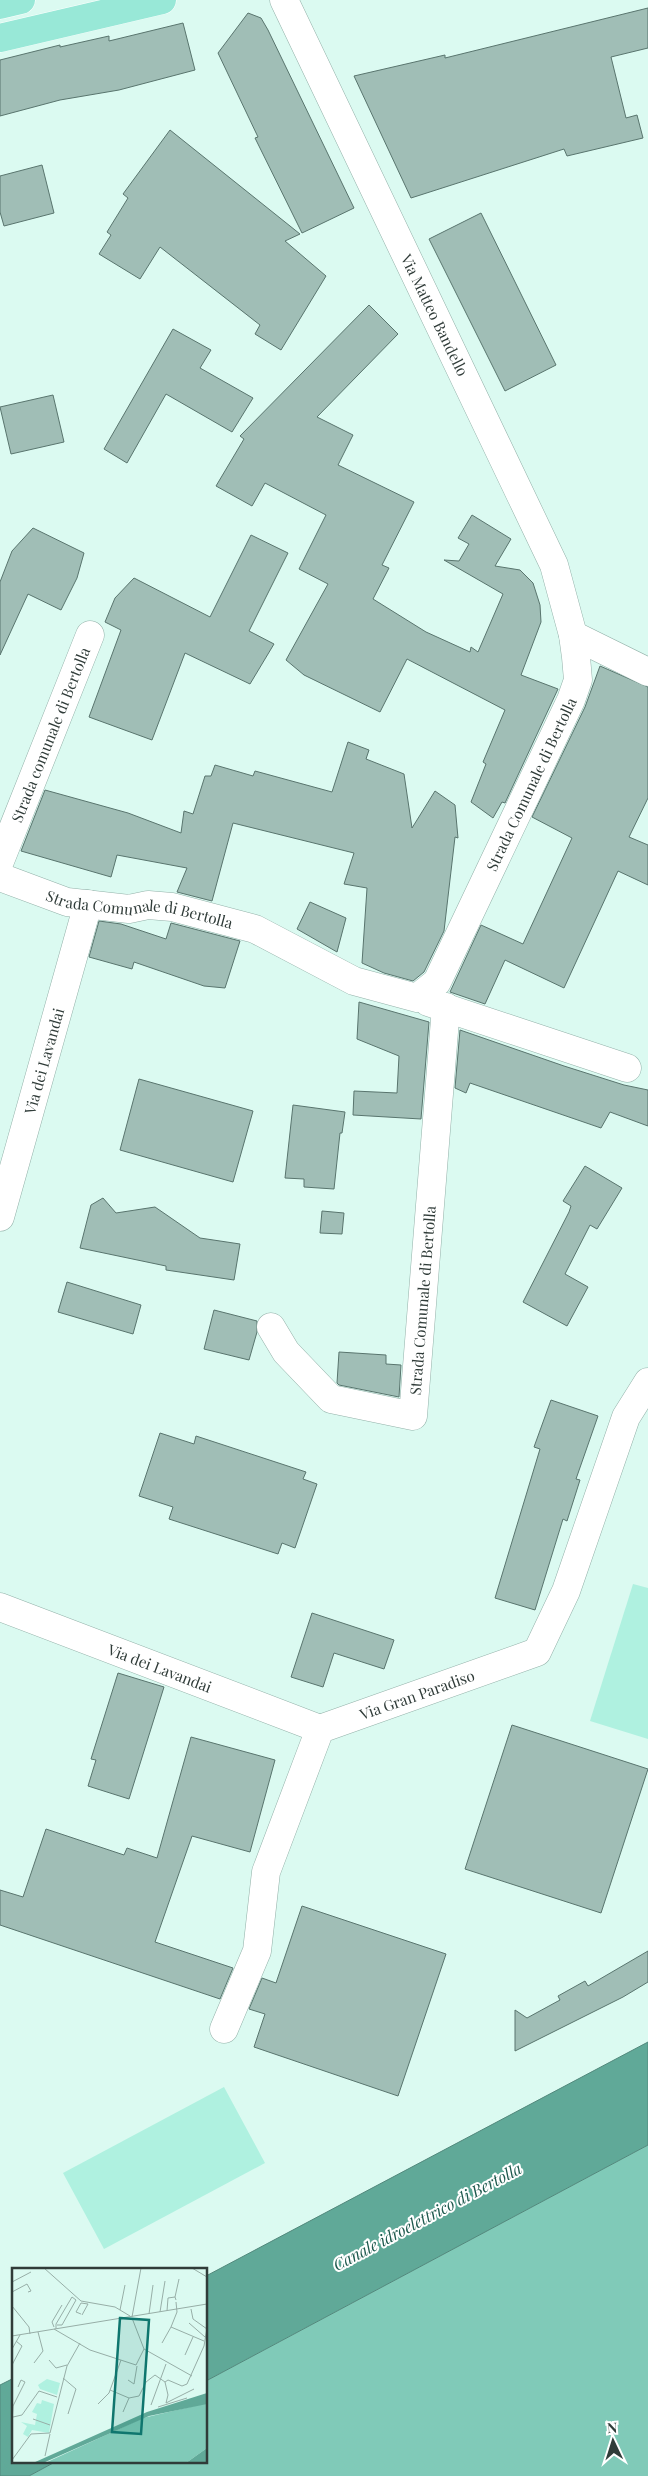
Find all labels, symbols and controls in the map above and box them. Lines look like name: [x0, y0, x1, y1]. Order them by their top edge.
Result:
street label: Via Matteo Bandello: [396, 250, 473, 379]
street label: Strada comunale di Bertolla: [6, 644, 94, 825]
street label: Strada Comunale di Bertolla: [481, 694, 581, 874]
street label: Strada Comunale di Bertolla: [43, 885, 236, 933]
street label: Via dei Lavandai: [19, 1005, 68, 1117]
street label: Strada Comunale di Bertolla: [405, 1204, 440, 1396]
street label: Via dei Lavandai: [104, 1639, 215, 1697]
street label: Via Gran Paradiso: [356, 1665, 477, 1724]
water label: Canale idroelettrico di Bertolla: [329, 2157, 525, 2275]
inset map: [12, 2268, 208, 2464]
north arrow: [588, 2416, 638, 2466]
text: N: [606, 2418, 618, 2437]

